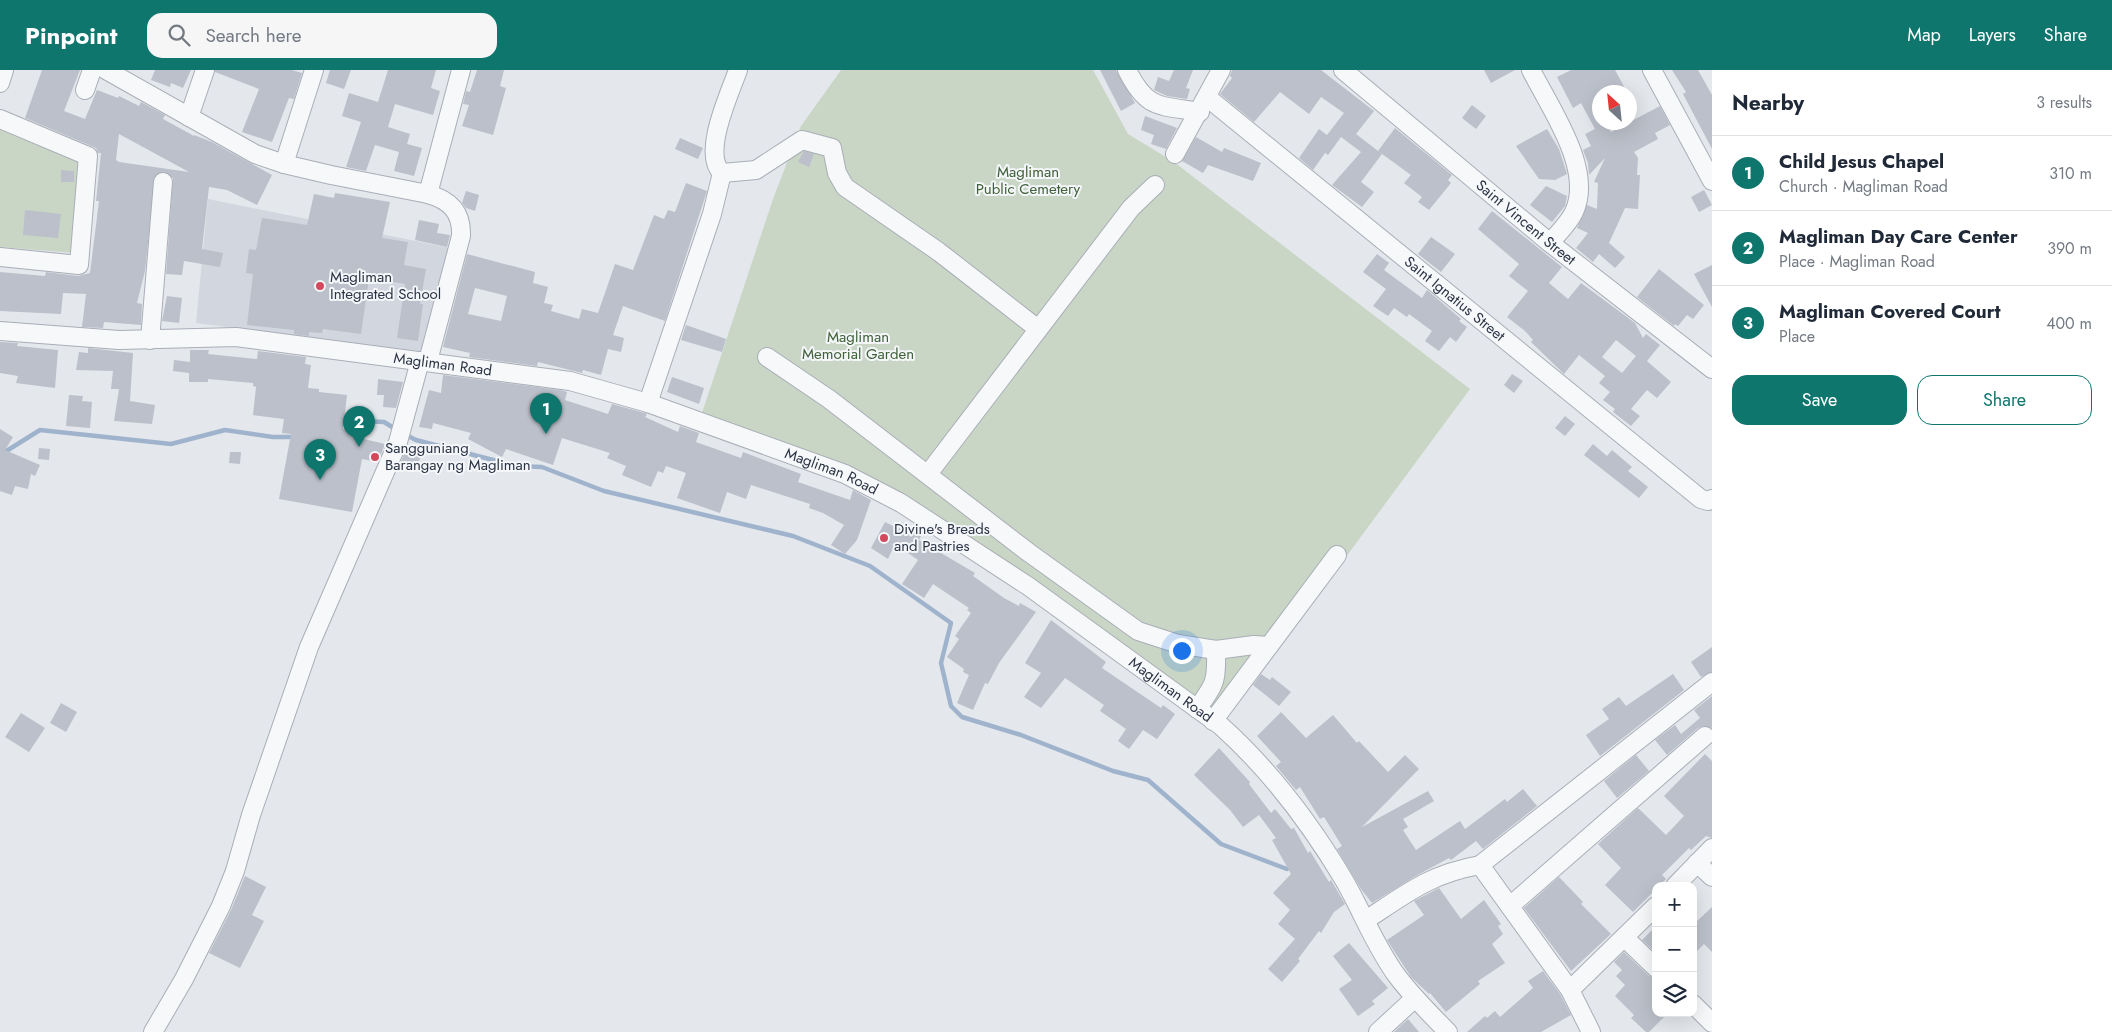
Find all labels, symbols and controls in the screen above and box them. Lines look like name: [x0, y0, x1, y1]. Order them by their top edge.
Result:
search box: [147, 13, 497, 58]
text: Pinpoint: [25, 18, 117, 53]
icon: search: [165, 21, 193, 49]
text: Search here: [205, 22, 302, 49]
text: Map: [1907, 22, 1941, 48]
text: Layers: [1969, 22, 2016, 48]
text: Share: [2044, 22, 2087, 48]
north arrow: [1592, 85, 1637, 130]
text: Nearby: [1732, 88, 1804, 118]
text: 3 results: [2036, 91, 2092, 114]
text: Child Jesus Chapel: [1779, 148, 1944, 175]
park label: Magliman Public Cemetery: [976, 161, 1081, 200]
text: 1: [1744, 162, 1752, 185]
text: 310 m: [2049, 162, 2092, 185]
street label: Saint Vincent Street: [1471, 174, 1581, 270]
text: Church · Magliman Road: [1779, 175, 1948, 198]
text: Magliman Day Care Center: [1779, 223, 2018, 250]
text: 2: [1743, 237, 1753, 260]
text: 390 m: [2047, 237, 2092, 260]
text: Place · Magliman Road: [1779, 250, 1935, 273]
street label: Saint Ignatius Street: [1399, 251, 1510, 347]
place label: Magliman Integrated School: [330, 266, 441, 305]
marker: Magliman Integrated School: [314, 280, 326, 292]
text: Magliman Covered Court: [1779, 298, 2001, 325]
text: 3: [1743, 312, 1753, 335]
text: 400 m: [2046, 312, 2092, 335]
text: Place: [1779, 325, 1815, 348]
park label: Magliman Memorial Garden: [802, 326, 914, 365]
street label: Magliman Road: [392, 347, 493, 382]
button: Save: [1732, 375, 1907, 425]
button: Share: [1917, 375, 2092, 425]
pin: 1: [530, 393, 562, 434]
pin: 2: [343, 406, 375, 447]
place label: Sangguniang Barangay ng Magliman: [385, 437, 531, 476]
pin: 3: [304, 439, 336, 480]
street label: Magliman Road: [782, 442, 882, 500]
marker: Sangguniang Barangay ng Magliman: [369, 451, 381, 463]
place label: Divine's Breads and Pastries: [894, 518, 990, 557]
marker: Divine's Breads and Pastries: [878, 532, 890, 544]
your location: [1169, 638, 1195, 664]
street label: Magliman Road: [1124, 652, 1217, 728]
map controls: [1652, 882, 1697, 1017]
button: +: [1652, 882, 1697, 927]
button: −: [1652, 927, 1697, 972]
button: layers: [1652, 972, 1697, 1017]

